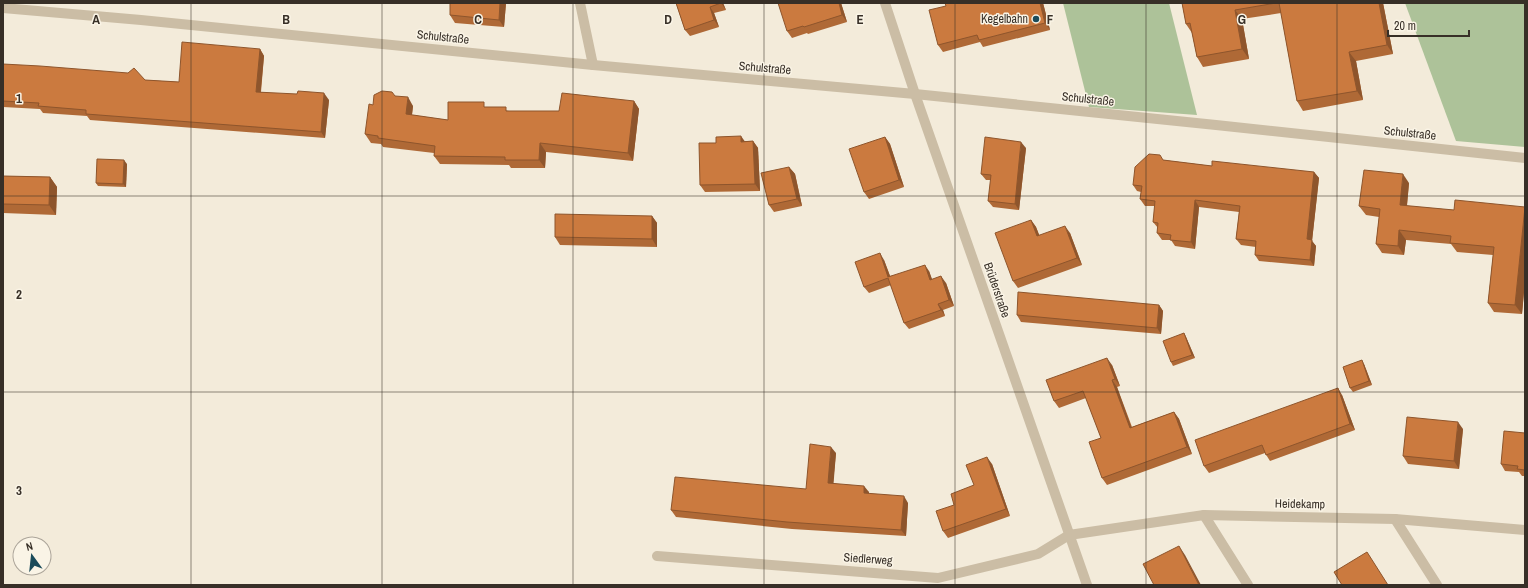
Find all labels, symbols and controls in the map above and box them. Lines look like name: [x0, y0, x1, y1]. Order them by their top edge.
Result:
text: A: [92, 11, 100, 28]
text: B: [282, 11, 290, 28]
text: C: [474, 11, 482, 28]
text: D: [664, 11, 672, 28]
text: E: [856, 11, 864, 28]
place label: Kegelbahn: [981, 11, 1028, 27]
text: F: [1047, 11, 1054, 28]
text: G: [1238, 11, 1246, 28]
scale bar: [1388, 12, 1469, 38]
marker: Kegelbahn: [1031, 14, 1041, 24]
text: 20 m: [1394, 18, 1416, 34]
street label: Schulstraße: [416, 26, 470, 48]
street label: Schulstraße: [738, 58, 792, 78]
street label: Schulstraße: [1061, 88, 1115, 110]
text: 1: [16, 90, 22, 107]
street label: Schulstraße: [1383, 122, 1437, 144]
street label: Brüderstraße: [980, 260, 1014, 320]
text: 2: [16, 286, 22, 303]
text: 3: [16, 482, 22, 499]
street label: Heidekamp: [1275, 496, 1325, 512]
north arrow: [12, 536, 52, 576]
text: N: [24, 539, 34, 554]
street label: Siedlerweg: [843, 549, 894, 569]

